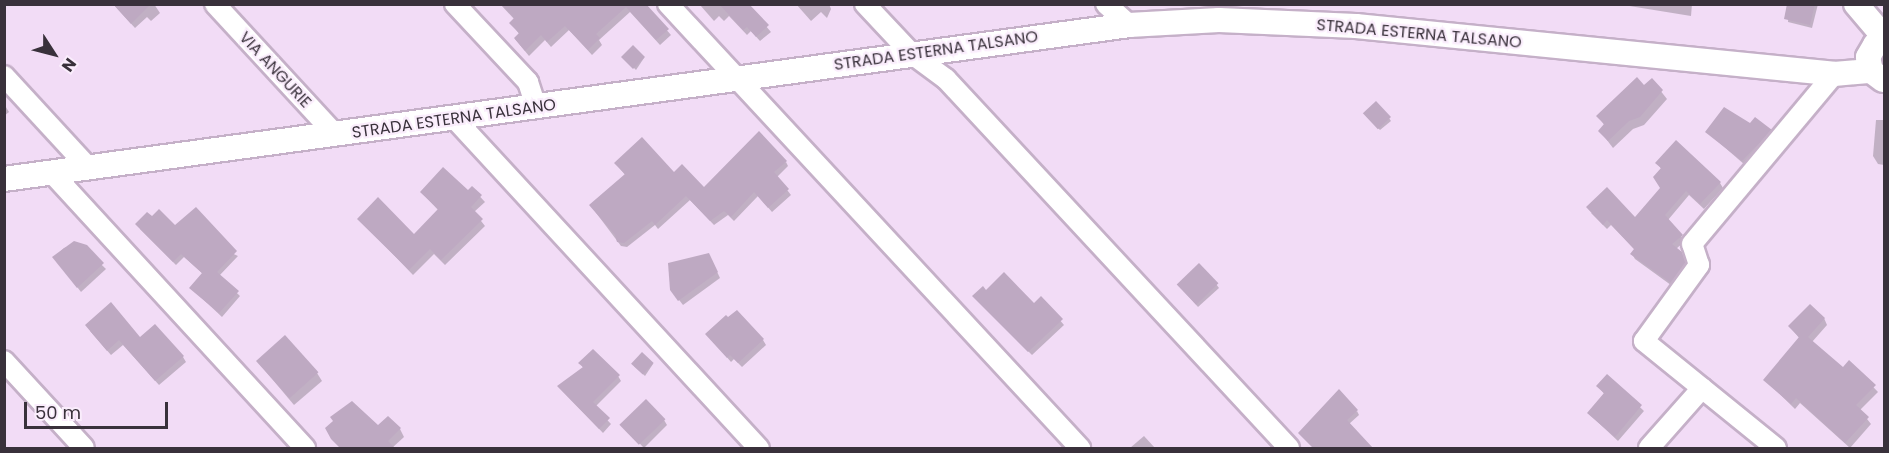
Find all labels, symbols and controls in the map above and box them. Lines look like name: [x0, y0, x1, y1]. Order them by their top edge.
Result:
street label: STRADA ESTERNA TALSANO: [1316, 15, 1522, 53]
north arrow: [24, 24, 84, 84]
street label: STRADA ESTERNA TALSANO: [833, 27, 1039, 75]
street label: VIA ANGURIE: [235, 28, 315, 112]
text: N: [56, 53, 82, 77]
street label: STRADA ESTERNA TALSANO: [351, 95, 557, 143]
scale bar: [27, 390, 171, 428]
text: 50 m: [35, 400, 81, 425]

